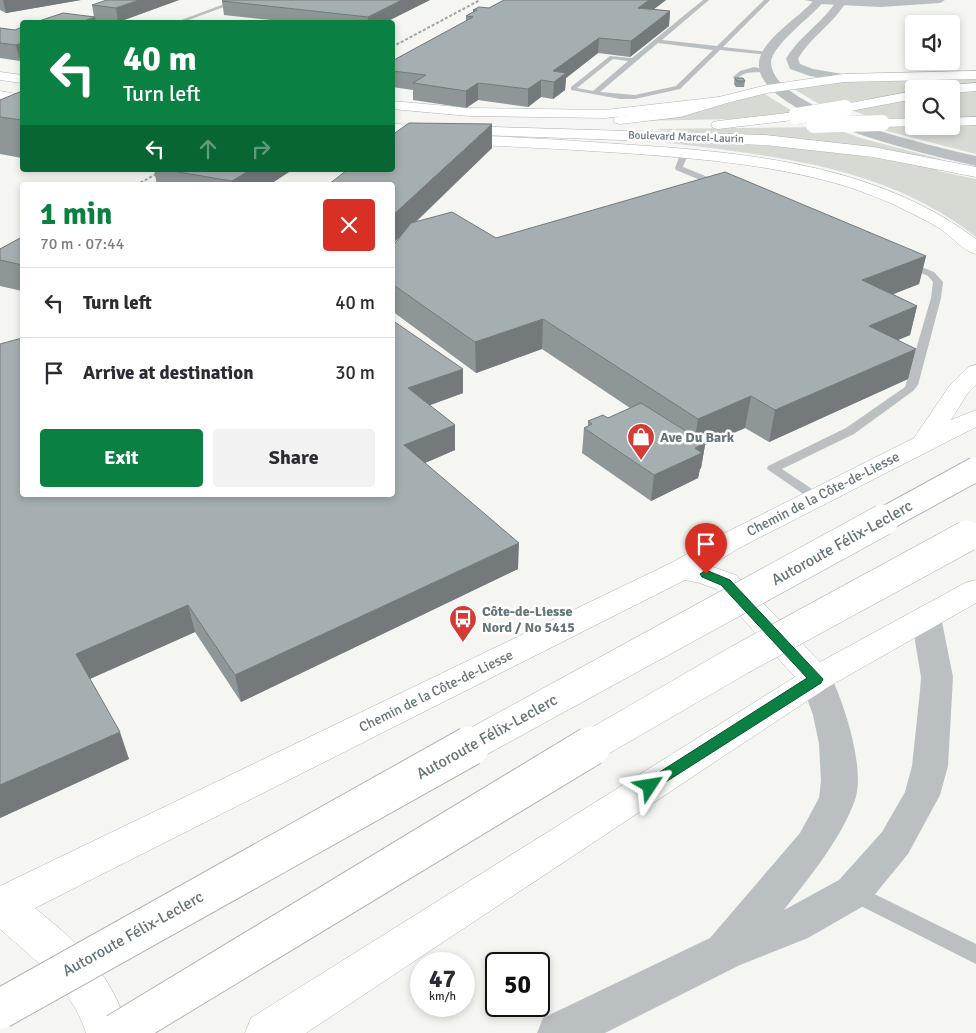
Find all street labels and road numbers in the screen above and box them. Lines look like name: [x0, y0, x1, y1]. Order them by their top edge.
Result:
street label: Boulevard Marcel-Laurin: [628, 128, 744, 146]
street label: Chemin de la Côte-de-Liesse: [744, 448, 902, 540]
street label: Autoroute Félix-Leclerc: [768, 496, 916, 590]
street label: Chemin de la Côte-de-Liesse: [356, 646, 516, 736]
street label: Autoroute Félix-Leclerc: [413, 690, 561, 784]
street label: Autoroute Félix-Leclerc: [59, 887, 207, 981]

